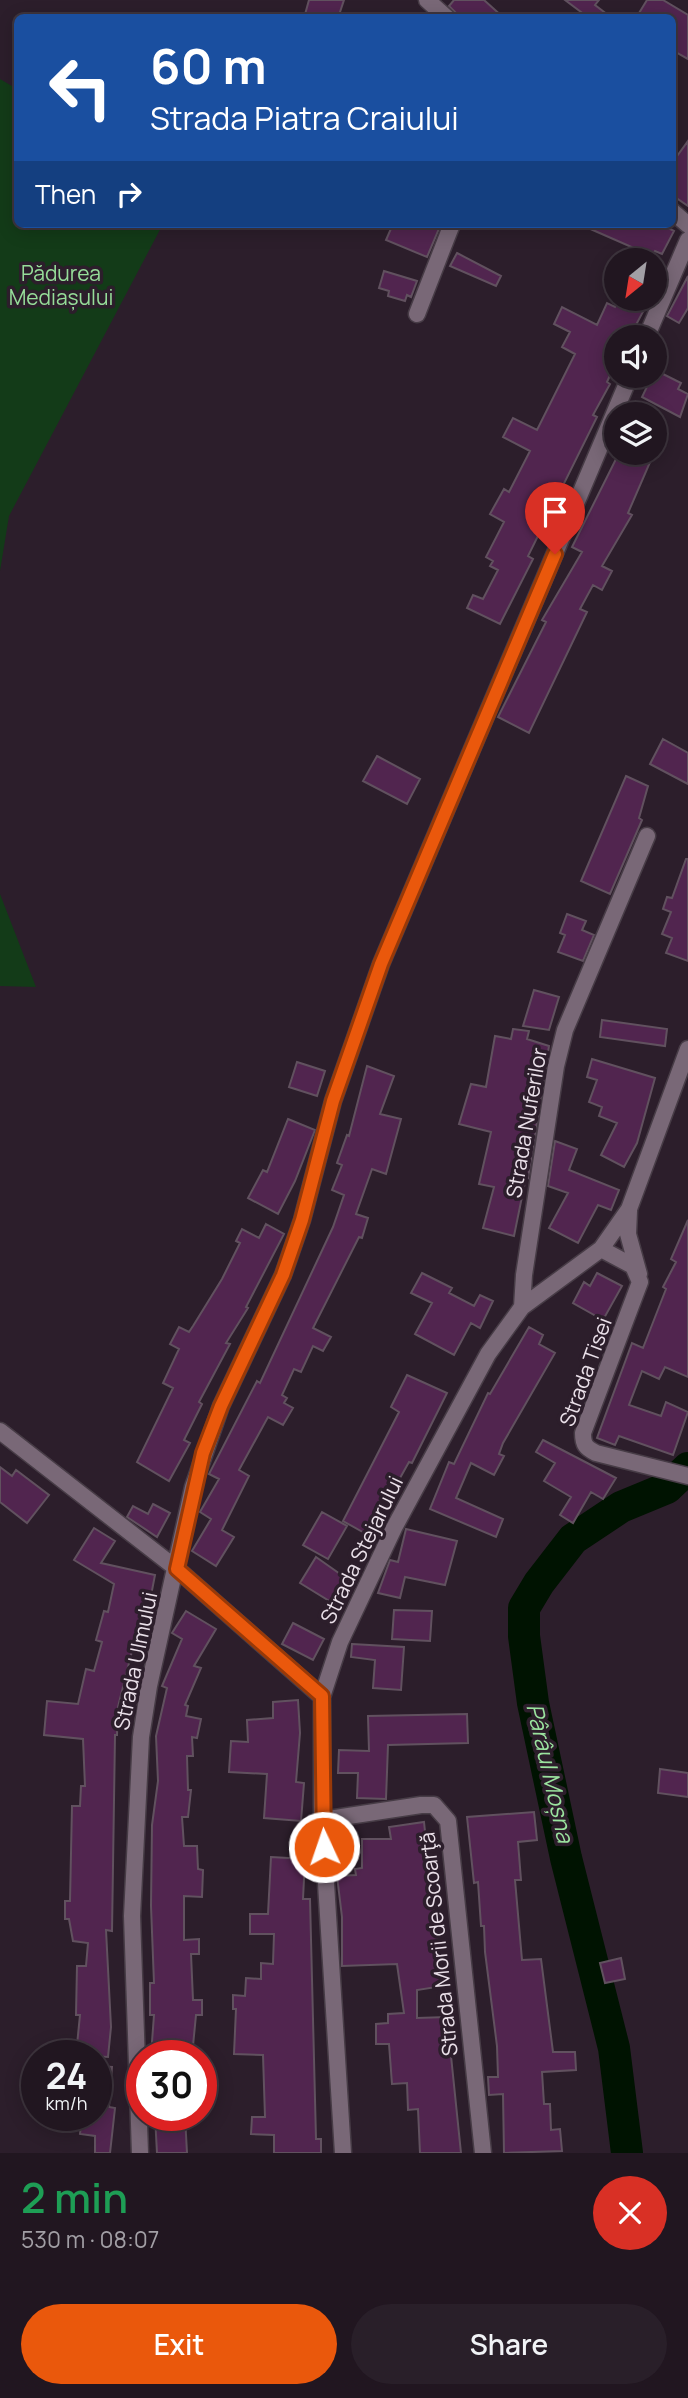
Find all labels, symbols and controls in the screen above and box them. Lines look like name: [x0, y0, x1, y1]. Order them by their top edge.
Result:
text: 60 m: [150, 32, 267, 99]
icon: left: [35, 42, 126, 133]
text: Strada Piatra Craiului: [150, 96, 459, 140]
icon: right: [110, 175, 148, 213]
text: Then: [35, 176, 96, 212]
north arrow: [604, 248, 667, 312]
map controls: [604, 248, 667, 465]
park label: Pădurea Mediașului: [9, 259, 113, 311]
button: sound: [604, 325, 667, 388]
button: layers: [604, 402, 667, 465]
pin: [525, 482, 585, 554]
icon: arrive: [536, 493, 574, 531]
street label: Strada Nuferilor: [499, 1045, 553, 1200]
street label: Strada Tisei: [552, 1313, 618, 1430]
street label: Strada Stejarului: [313, 1471, 409, 1628]
street label: Strada Ulmului: [107, 1589, 163, 1733]
water label: Pârâul Moșna: [519, 1700, 583, 1847]
position arrow: [287, 1810, 361, 1884]
street label: Strada Morii de Scoarţă: [412, 1831, 464, 2057]
speed limit sign: 30: [126, 2040, 217, 2131]
text: 24: [46, 2052, 87, 2100]
text: km/h: [46, 2091, 87, 2115]
text: 2 min: [21, 2168, 128, 2226]
button: close: [593, 2176, 667, 2250]
text: 530 m · 08:07: [21, 2223, 159, 2255]
button: Exit: [21, 2304, 337, 2384]
button: Share: [351, 2304, 667, 2384]

